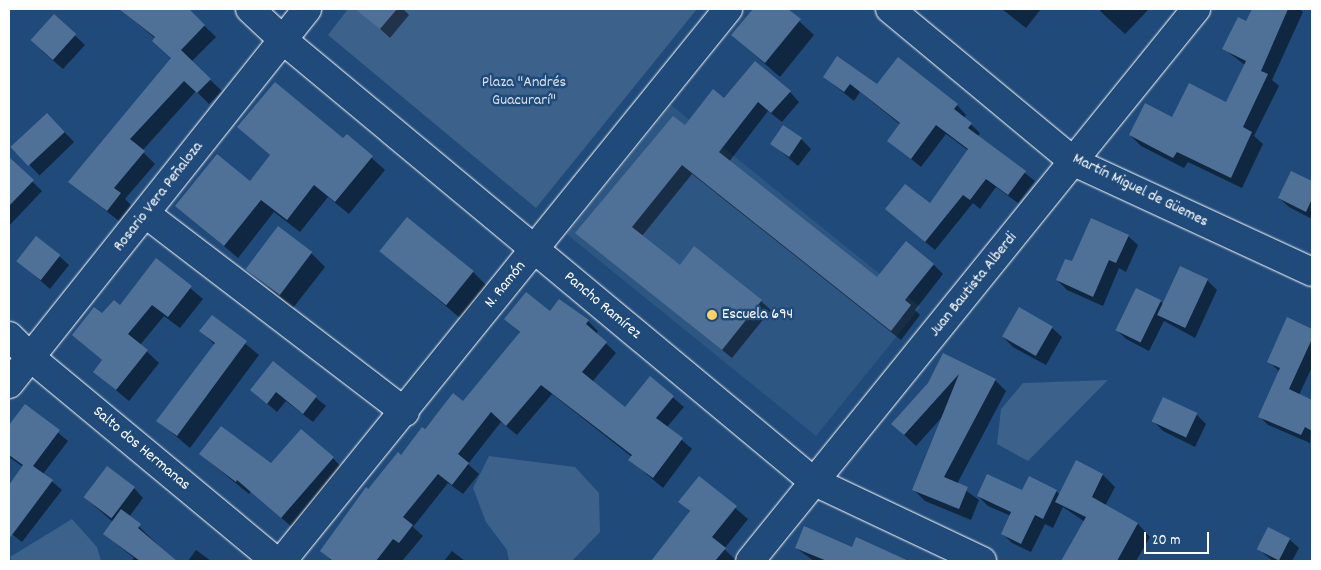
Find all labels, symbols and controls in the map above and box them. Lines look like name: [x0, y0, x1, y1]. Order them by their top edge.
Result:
park label: Plaza "Andrés Guacurarí": [482, 73, 566, 111]
street label: Rosario Vera Peñaloza: [110, 138, 208, 256]
street label: Martín Miguel de Güemes: [1069, 150, 1211, 232]
street label: Juan Bautista Alberdi: [926, 229, 1022, 341]
street label: N. Ramón: [481, 258, 531, 312]
street label: Pancho Ramírez: [559, 268, 645, 344]
place label: Escuela 694: [722, 305, 793, 325]
marker: Escuela 694: [706, 309, 718, 321]
street label: Salto dos Hermanas: [88, 403, 194, 495]
scale bar: [1146, 522, 1211, 554]
text: 20 m: [1152, 530, 1180, 552]

